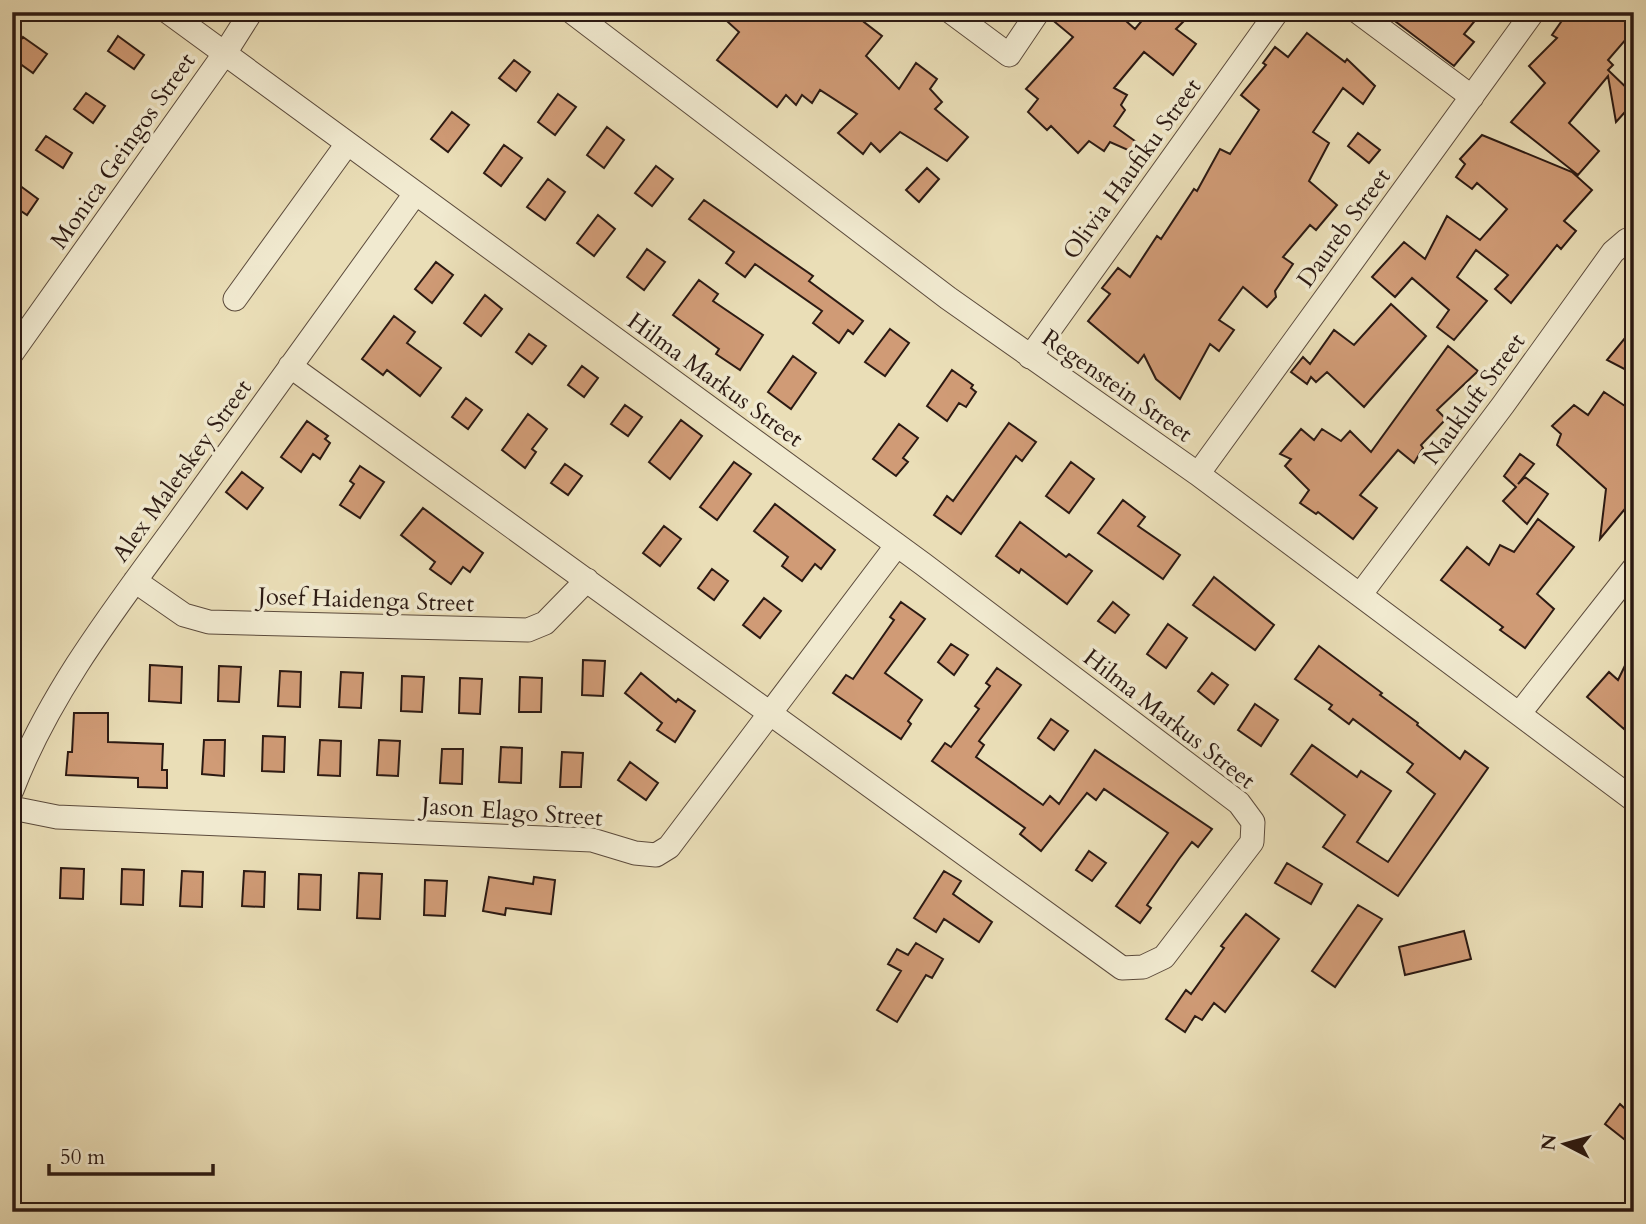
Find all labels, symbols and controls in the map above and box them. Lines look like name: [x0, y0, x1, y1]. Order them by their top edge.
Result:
street label: Monica Geingos Street: [43, 46, 203, 256]
street label: Olivia Haufiku Street: [1055, 71, 1209, 266]
street label: Daureb Street: [1290, 161, 1399, 294]
street label: Hilma Markus Street: [620, 305, 810, 455]
street label: Regenstein Street: [1035, 322, 1199, 450]
street label: Naukluft Street: [1415, 326, 1533, 471]
street label: Alex Maletskey Street: [104, 373, 260, 569]
street label: Josef Haidenga Street: [254, 580, 475, 620]
street label: Hilma Markus Street: [1076, 641, 1262, 797]
street label: Jason Elago Street: [417, 789, 604, 835]
north arrow: [1530, 1108, 1600, 1178]
text: N: [1535, 1132, 1563, 1152]
scale bar: [49, 1133, 214, 1177]
text: 50 m: [60, 1143, 105, 1172]

